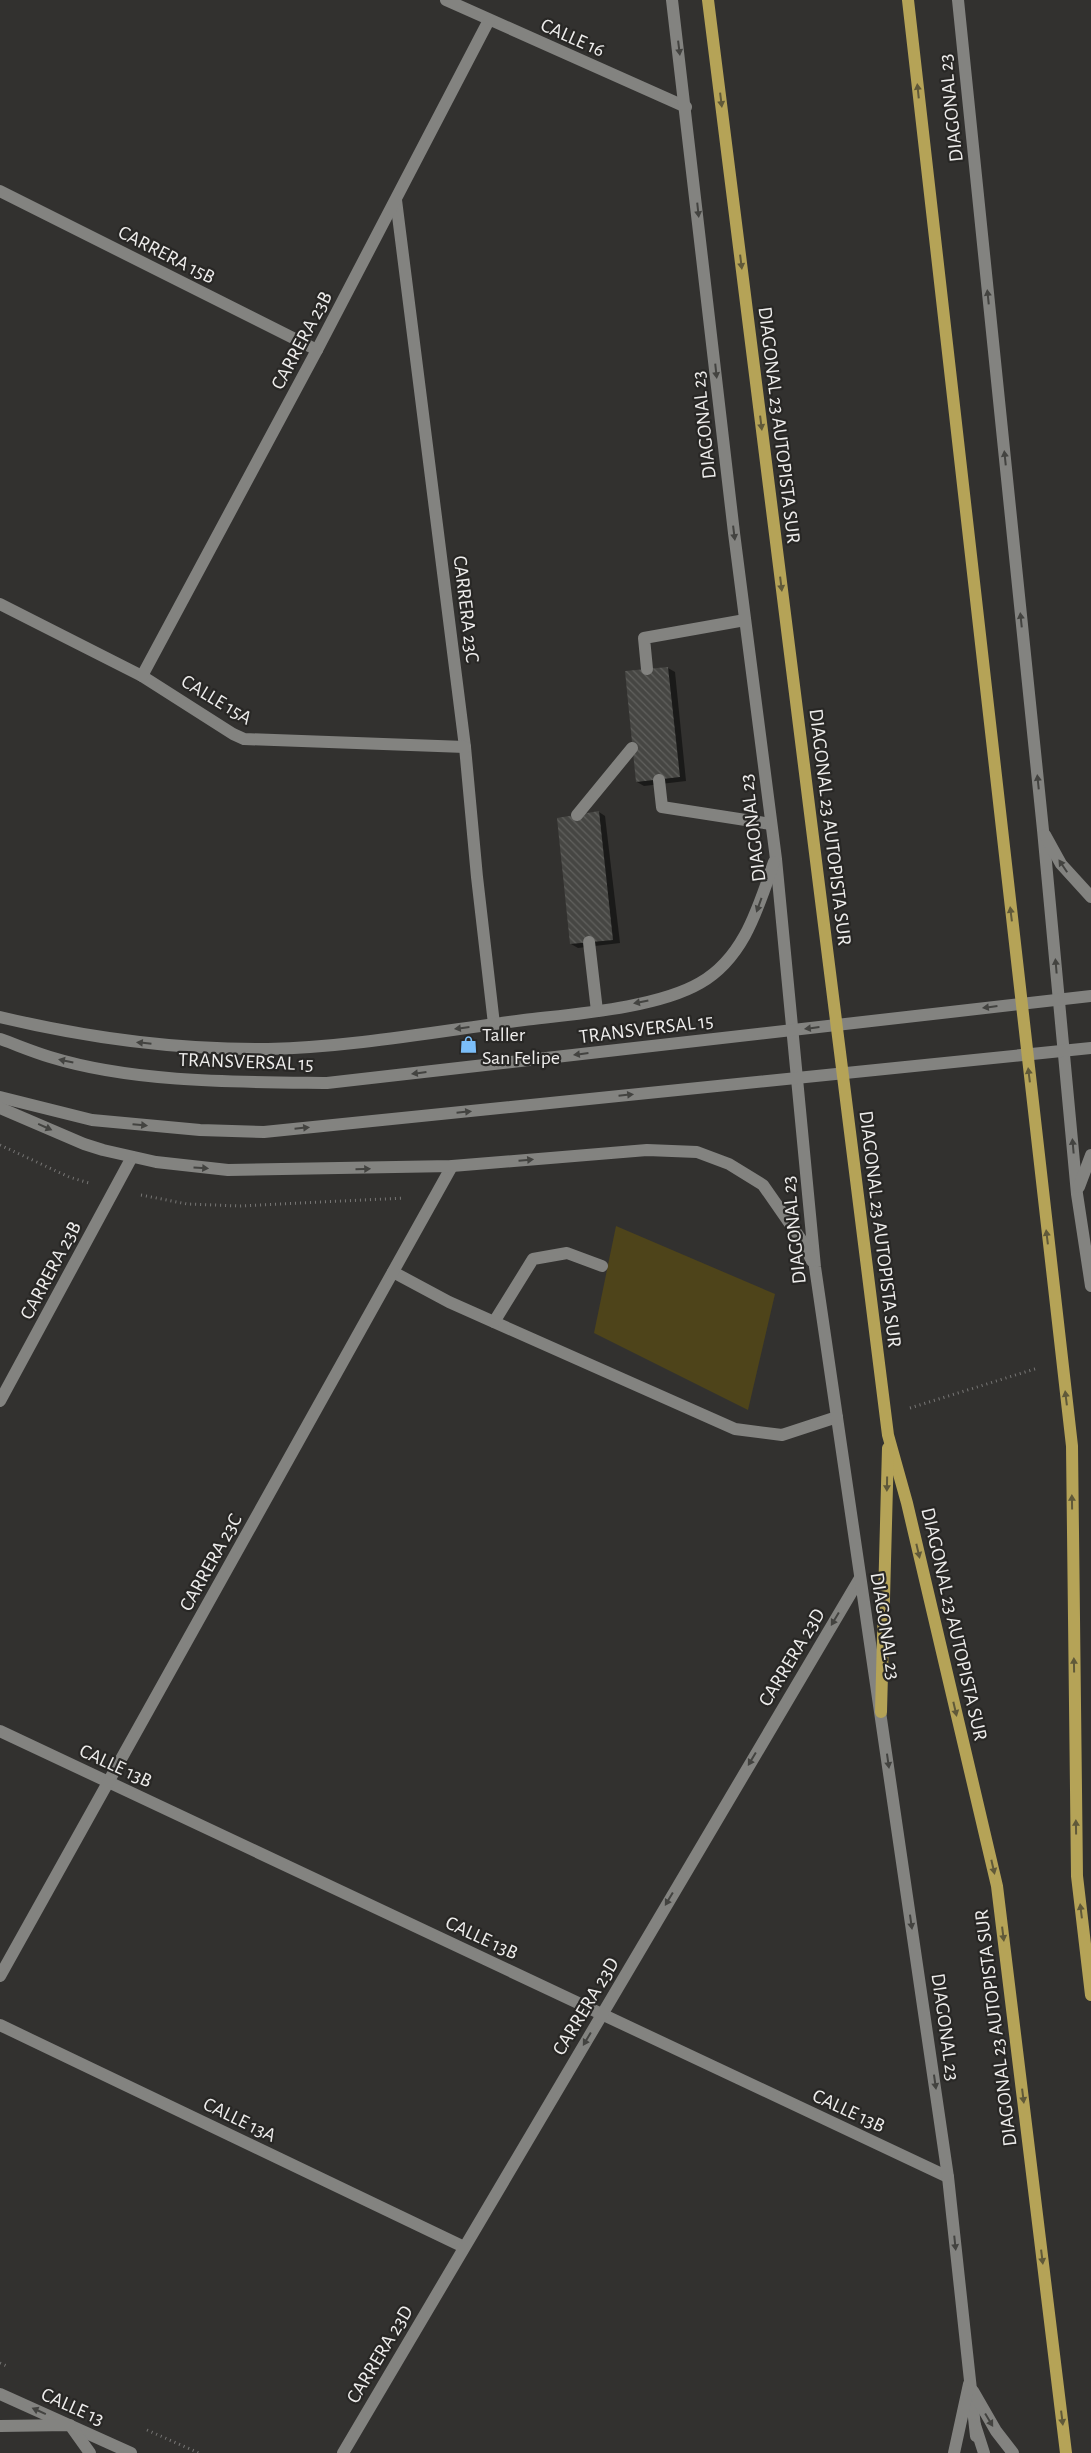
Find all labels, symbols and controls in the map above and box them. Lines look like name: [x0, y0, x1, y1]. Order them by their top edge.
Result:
street label: CALLE 16: [538, 15, 608, 61]
one-way arrow: [675, 41, 683, 57]
street label: DIAGONAL 23: [935, 53, 967, 163]
one-way arrow: [914, 83, 922, 99]
one-way arrow: [717, 93, 725, 109]
one-way arrow: [694, 202, 702, 218]
street label: CARRERA 15B: [115, 222, 218, 288]
one-way arrow: [737, 254, 745, 270]
street label: CARRERA 23B: [268, 288, 336, 393]
one-way arrow: [984, 289, 992, 305]
street label: DIAGONAL 23 AUTOPISTA SUR: [755, 305, 803, 545]
one-way arrow: [712, 364, 720, 380]
street label: DIAGONAL 23: [688, 370, 720, 480]
one-way arrow: [757, 415, 765, 431]
one-way arrow: [1001, 450, 1009, 466]
one-way arrow: [730, 525, 738, 541]
street label: CARRERA 23C: [450, 555, 482, 664]
one-way arrow: [777, 577, 785, 593]
one-way arrow: [1017, 612, 1025, 628]
street label: CALLE 15A: [178, 671, 256, 729]
street label: DIAGONAL 23 AUTOPISTA SUR: [806, 707, 854, 947]
street label: DIAGONAL 23: [736, 773, 770, 883]
one-way arrow: [1034, 773, 1042, 789]
one-way arrow: [1058, 859, 1068, 873]
one-way arrow: [755, 898, 763, 913]
one-way arrow: [1007, 905, 1015, 921]
one-way arrow: [1051, 958, 1059, 974]
one-way arrow: [634, 998, 649, 1006]
one-way arrow: [982, 1003, 998, 1011]
street label: TRANSVERSAL 15: [578, 1011, 715, 1047]
one-way arrow: [454, 1024, 470, 1032]
one-way arrow: [803, 1024, 819, 1032]
place label: Taller San Felipe: [482, 1025, 560, 1068]
shop icon: Taller San Felipe: [458, 1035, 478, 1055]
one-way arrow: [135, 1039, 151, 1047]
street label: TRANSVERSAL 15: [178, 1050, 314, 1074]
one-way arrow: [572, 1050, 588, 1058]
one-way arrow: [59, 1057, 74, 1065]
one-way arrow: [1025, 1067, 1033, 1083]
one-way arrow: [411, 1069, 427, 1077]
one-way arrow: [618, 1091, 634, 1099]
one-way arrow: [456, 1108, 472, 1116]
street label: DIAGONAL 23 AUTOPISTA SUR: [856, 1109, 904, 1349]
one-way arrow: [133, 1121, 149, 1129]
one-way arrow: [38, 1124, 52, 1132]
one-way arrow: [295, 1124, 311, 1132]
one-way arrow: [1068, 1137, 1076, 1153]
one-way arrow: [518, 1156, 534, 1164]
one-way arrow: [193, 1164, 209, 1172]
one-way arrow: [356, 1164, 372, 1172]
street label: DIAGONAL 23: [778, 1175, 810, 1285]
street label: CARRERA 23B: [17, 1218, 85, 1323]
one-way arrow: [1043, 1228, 1051, 1244]
one-way arrow: [1062, 1390, 1070, 1406]
one-way arrow: [882, 1476, 890, 1492]
one-way arrow: [1068, 1494, 1076, 1510]
street label: DIAGONAL 23 AUTOPISTA SUR: [917, 1506, 991, 1743]
street label: CARRERA 23C: [176, 1511, 246, 1614]
one-way arrow: [914, 1543, 922, 1558]
street label: DIAGONAL 23: [867, 1571, 903, 1681]
street label: CARRERA 23D: [755, 1605, 829, 1710]
one-way arrow: [830, 1613, 839, 1626]
one-way arrow: [1070, 1656, 1078, 1672]
one-way arrow: [951, 1701, 959, 1716]
street label: CALLE 13B: [76, 1740, 155, 1791]
one-way arrow: [748, 1753, 757, 1766]
one-way arrow: [884, 1753, 892, 1769]
one-way arrow: [1072, 1819, 1080, 1835]
one-way arrow: [989, 1860, 997, 1875]
one-way arrow: [665, 1893, 674, 1906]
one-way arrow: [1077, 1903, 1085, 1919]
street label: DIAGONAL 23 AUTOPISTA SUR: [972, 1908, 1020, 2148]
street label: CALLE 13B: [442, 1912, 521, 1963]
one-way arrow: [907, 1914, 915, 1930]
one-way arrow: [999, 1927, 1007, 1943]
street label: CARRERA 23D: [549, 1954, 623, 2059]
street label: DIAGONAL 23: [928, 1972, 962, 2082]
one-way arrow: [582, 2033, 591, 2046]
one-way arrow: [931, 2075, 939, 2091]
street label: CALLE 13B: [809, 2085, 888, 2136]
one-way arrow: [1019, 2088, 1027, 2104]
street label: CALLE 13A: [200, 2094, 279, 2146]
one-way arrow: [951, 2236, 959, 2252]
one-way arrow: [1038, 2249, 1046, 2265]
street label: CARRERA 23D: [343, 2302, 417, 2407]
street label: CALLE 13: [38, 2384, 107, 2430]
one-way arrow: [32, 2407, 46, 2415]
one-way arrow: [1058, 2411, 1066, 2427]
one-way arrow: [985, 2413, 994, 2426]

